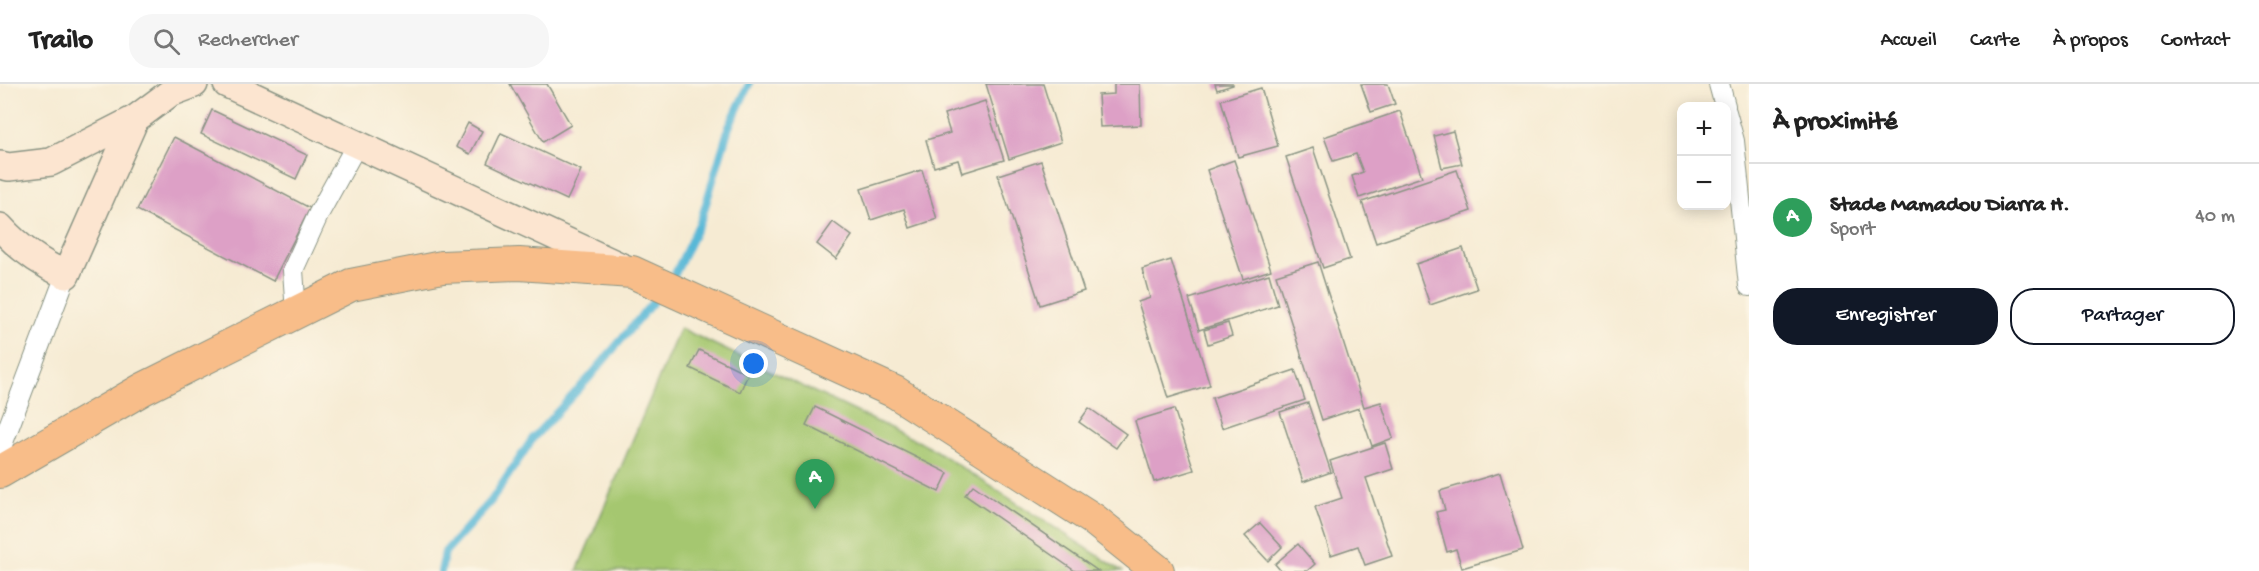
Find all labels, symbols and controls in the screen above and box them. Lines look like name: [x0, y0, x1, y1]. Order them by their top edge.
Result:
search box: [129, 14, 549, 68]
text: Trailo: [30, 25, 93, 58]
icon: search: [150, 25, 183, 58]
text: Rechercher: [198, 28, 298, 54]
text: Accueil: [1880, 29, 1937, 54]
text: Carte: [1970, 29, 2020, 54]
text: À propos: [2053, 29, 2128, 54]
text: Contact: [2161, 29, 2229, 54]
map controls: [1677, 102, 1731, 210]
button: +: [1677, 102, 1731, 156]
text: À proximité: [1773, 108, 1897, 139]
button: −: [1677, 156, 1731, 210]
text: Stade Mamadou Diarra H.: [1830, 193, 2070, 219]
text: A: [1787, 206, 1798, 229]
text: 40 m: [2195, 206, 2235, 229]
text: Sport: [1830, 219, 1875, 242]
button: Enregistrer: [1773, 288, 1998, 345]
button: Partager: [2010, 288, 2235, 345]
your location: [739, 349, 768, 378]
pin: A: [796, 460, 834, 509]

